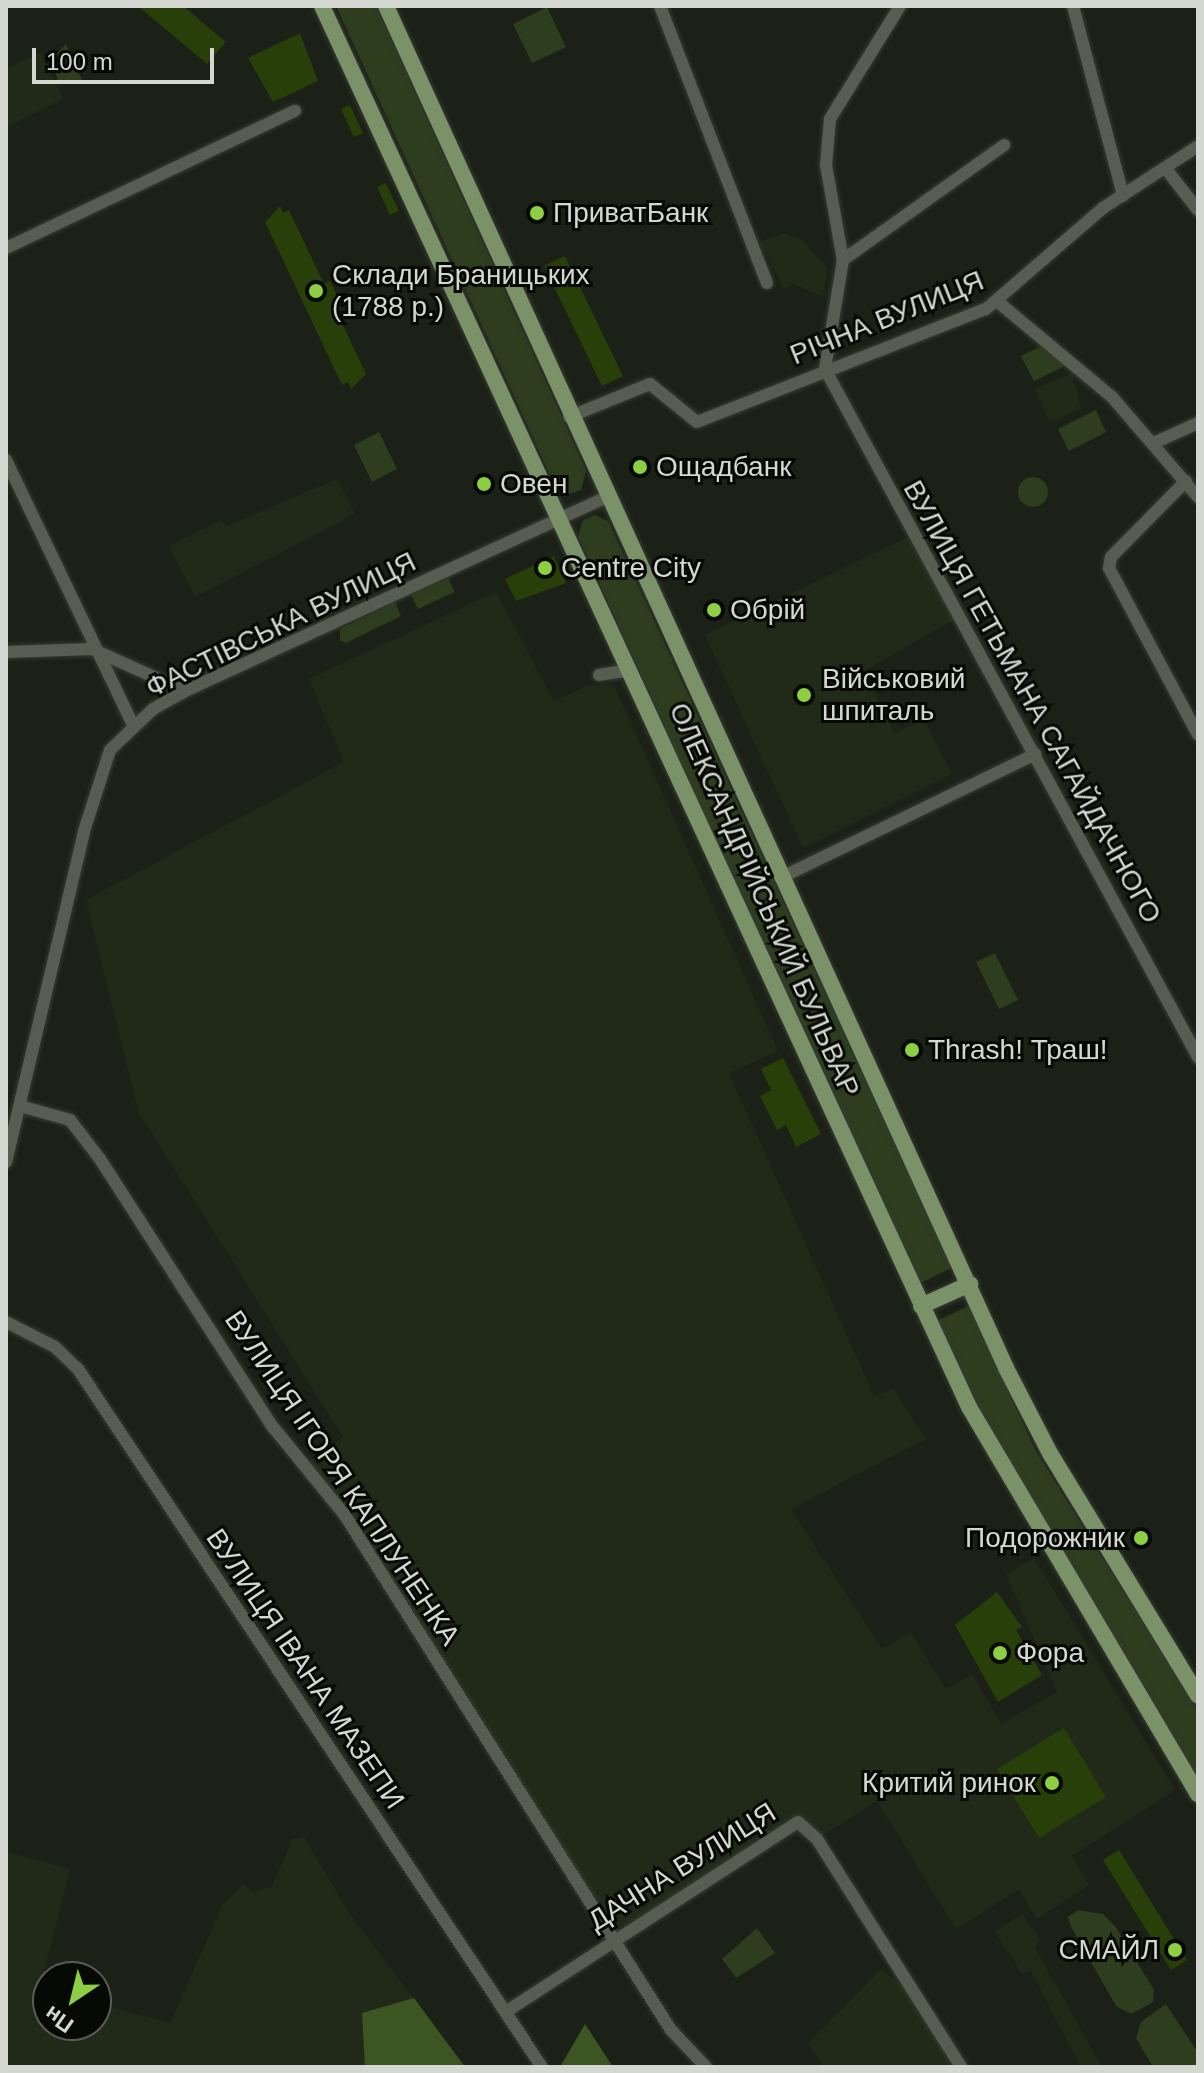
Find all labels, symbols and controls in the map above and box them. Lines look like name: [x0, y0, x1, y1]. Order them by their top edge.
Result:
scale bar: [36, 32, 218, 82]
text: 100 m: [46, 48, 113, 75]
place label: ПриватБанк: [553, 196, 708, 230]
marker: ПриватБанк: [528, 204, 546, 222]
place label: Склади Браницьких (1788 р.): [332, 258, 590, 324]
street label: РІЧНА ВУЛИЦЯ: [785, 264, 989, 372]
marker: Склади Браницьких (1788 р.): [307, 282, 325, 300]
place label: Ощадбанк: [656, 450, 791, 484]
marker: Ощадбанк: [631, 458, 649, 476]
place label: Овен: [500, 467, 567, 501]
marker: Овен: [475, 475, 493, 493]
street label: ВУЛИЦЯ ГЕТЬМАНА САГАЙДАЧНОГО: [896, 475, 1168, 929]
street label: ФАСТІВСЬКА ВУЛИЦЯ: [141, 545, 421, 705]
place label: Centre City: [561, 551, 701, 585]
marker: Centre City: [536, 559, 554, 577]
place label: Обрій: [730, 593, 805, 627]
marker: Обрій: [705, 601, 723, 619]
place label: Військовий шпиталь: [822, 662, 965, 728]
marker: Військовий шпиталь: [793, 684, 815, 706]
street label: ОЛЕКСАНДРІЙСЬКИЙ БУЛЬВАР: [662, 698, 866, 1102]
place label: Thrash! Траш!: [928, 1033, 1108, 1067]
marker: Thrash! Траш!: [903, 1041, 921, 1059]
street label: ВУЛИЦЯ ІГОРЯ КАПЛУНЕНКА: [217, 1304, 467, 1652]
place label: Подорожник: [965, 1521, 1125, 1555]
street label: ВУЛИЦЯ ІВАНА МАЗЕПИ: [199, 1523, 411, 1815]
marker: Подорожник: [1132, 1529, 1150, 1547]
place label: Фора: [1016, 1636, 1084, 1670]
marker: Фора: [991, 1644, 1009, 1662]
place label: Критий ринок: [862, 1766, 1036, 1800]
marker: Критий ринок: [1043, 1774, 1061, 1792]
street label: ДАЧНА ВУЛИЦЯ: [582, 1796, 782, 1938]
place label: СМАЙЛ: [1059, 1933, 1159, 1967]
marker: СМАЙЛ: [1166, 1941, 1184, 1959]
north arrow: [32, 1961, 112, 2041]
text: Пн: [40, 2001, 78, 2038]

